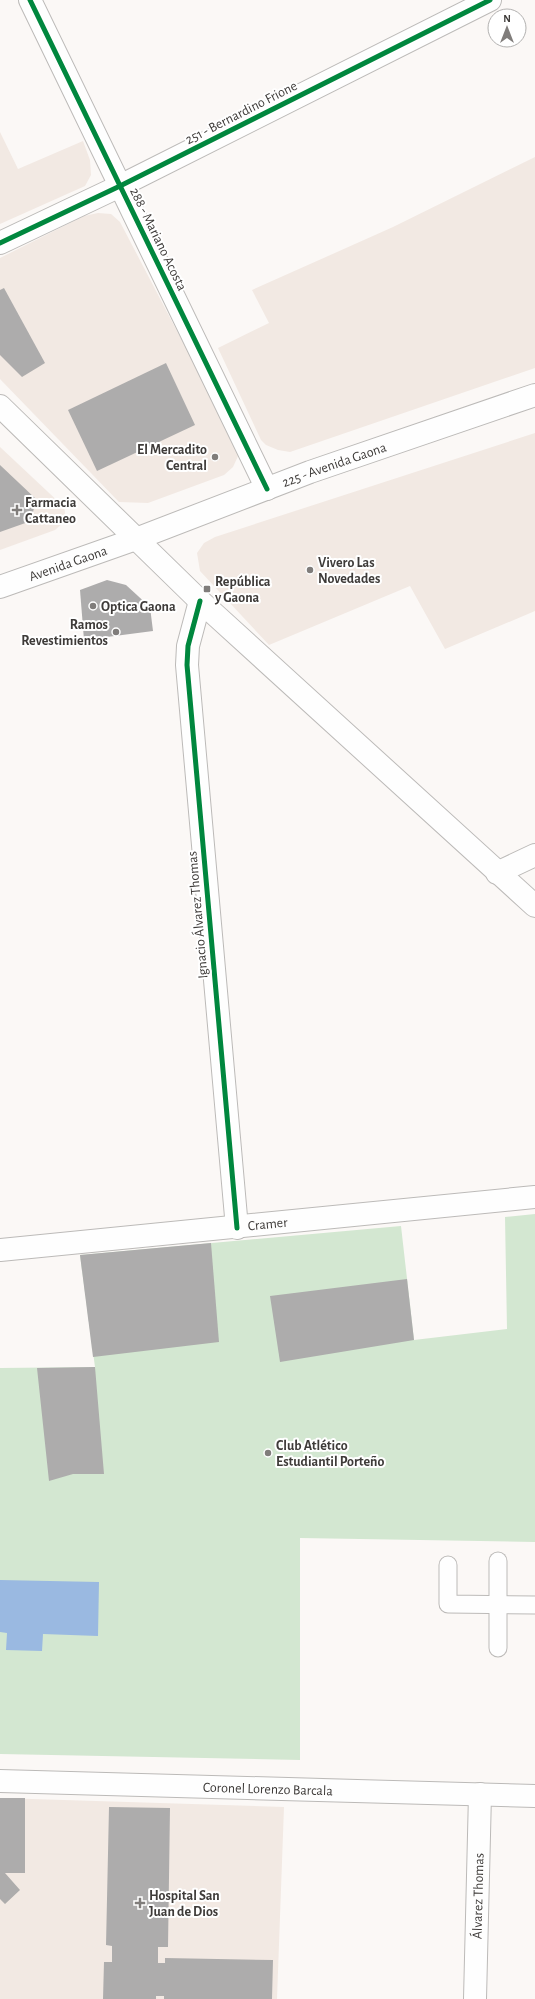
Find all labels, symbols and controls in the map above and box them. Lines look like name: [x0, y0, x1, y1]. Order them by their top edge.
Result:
north arrow: [487, 8, 527, 48]
text: N: [503, 13, 511, 24]
street label: 251 - Bernardino Frione: [183, 79, 300, 147]
street label: 288 - Mariano Acosta: [127, 186, 189, 294]
street label: 225 - Avenida Gaona: [280, 440, 389, 490]
place label: El Mercadito Central: [137, 443, 207, 473]
marker: El Mercadito Central: [210, 452, 220, 462]
place label: Farmacia Cattaneo: [25, 496, 77, 526]
marker: Farmacia Cattaneo: [12, 505, 22, 515]
street label: Avenida Gaona: [27, 544, 110, 584]
place label: Vivero Las Novedades: [318, 556, 380, 586]
marker: Vivero Las Novedades: [305, 565, 315, 575]
place label: República y Gaona: [214, 575, 271, 605]
marker: República y Gaona: [202, 584, 212, 594]
place label: Optica Gaona: [101, 600, 176, 614]
marker: Optica Gaona: [88, 601, 98, 611]
place label: Ramos Revestimientos: [21, 618, 108, 648]
marker: Ramos Revestimientos: [111, 627, 121, 637]
street label: Ignacio Álvarez Thomas: [182, 851, 211, 980]
street label: Cramer: [247, 1215, 289, 1233]
place label: Club Atlético Estudiantil Porteño: [276, 1439, 385, 1469]
marker: Club Atlético Estudiantil Porteño: [263, 1448, 273, 1458]
street label: Coronel Lorenzo Barcala: [203, 1781, 333, 1798]
street label: Álvarez Thomas: [467, 1853, 487, 1939]
place label: Hospital San Juan de Dios: [149, 1889, 220, 1919]
marker: Hospital San Juan de Dios: [134, 1897, 146, 1909]

